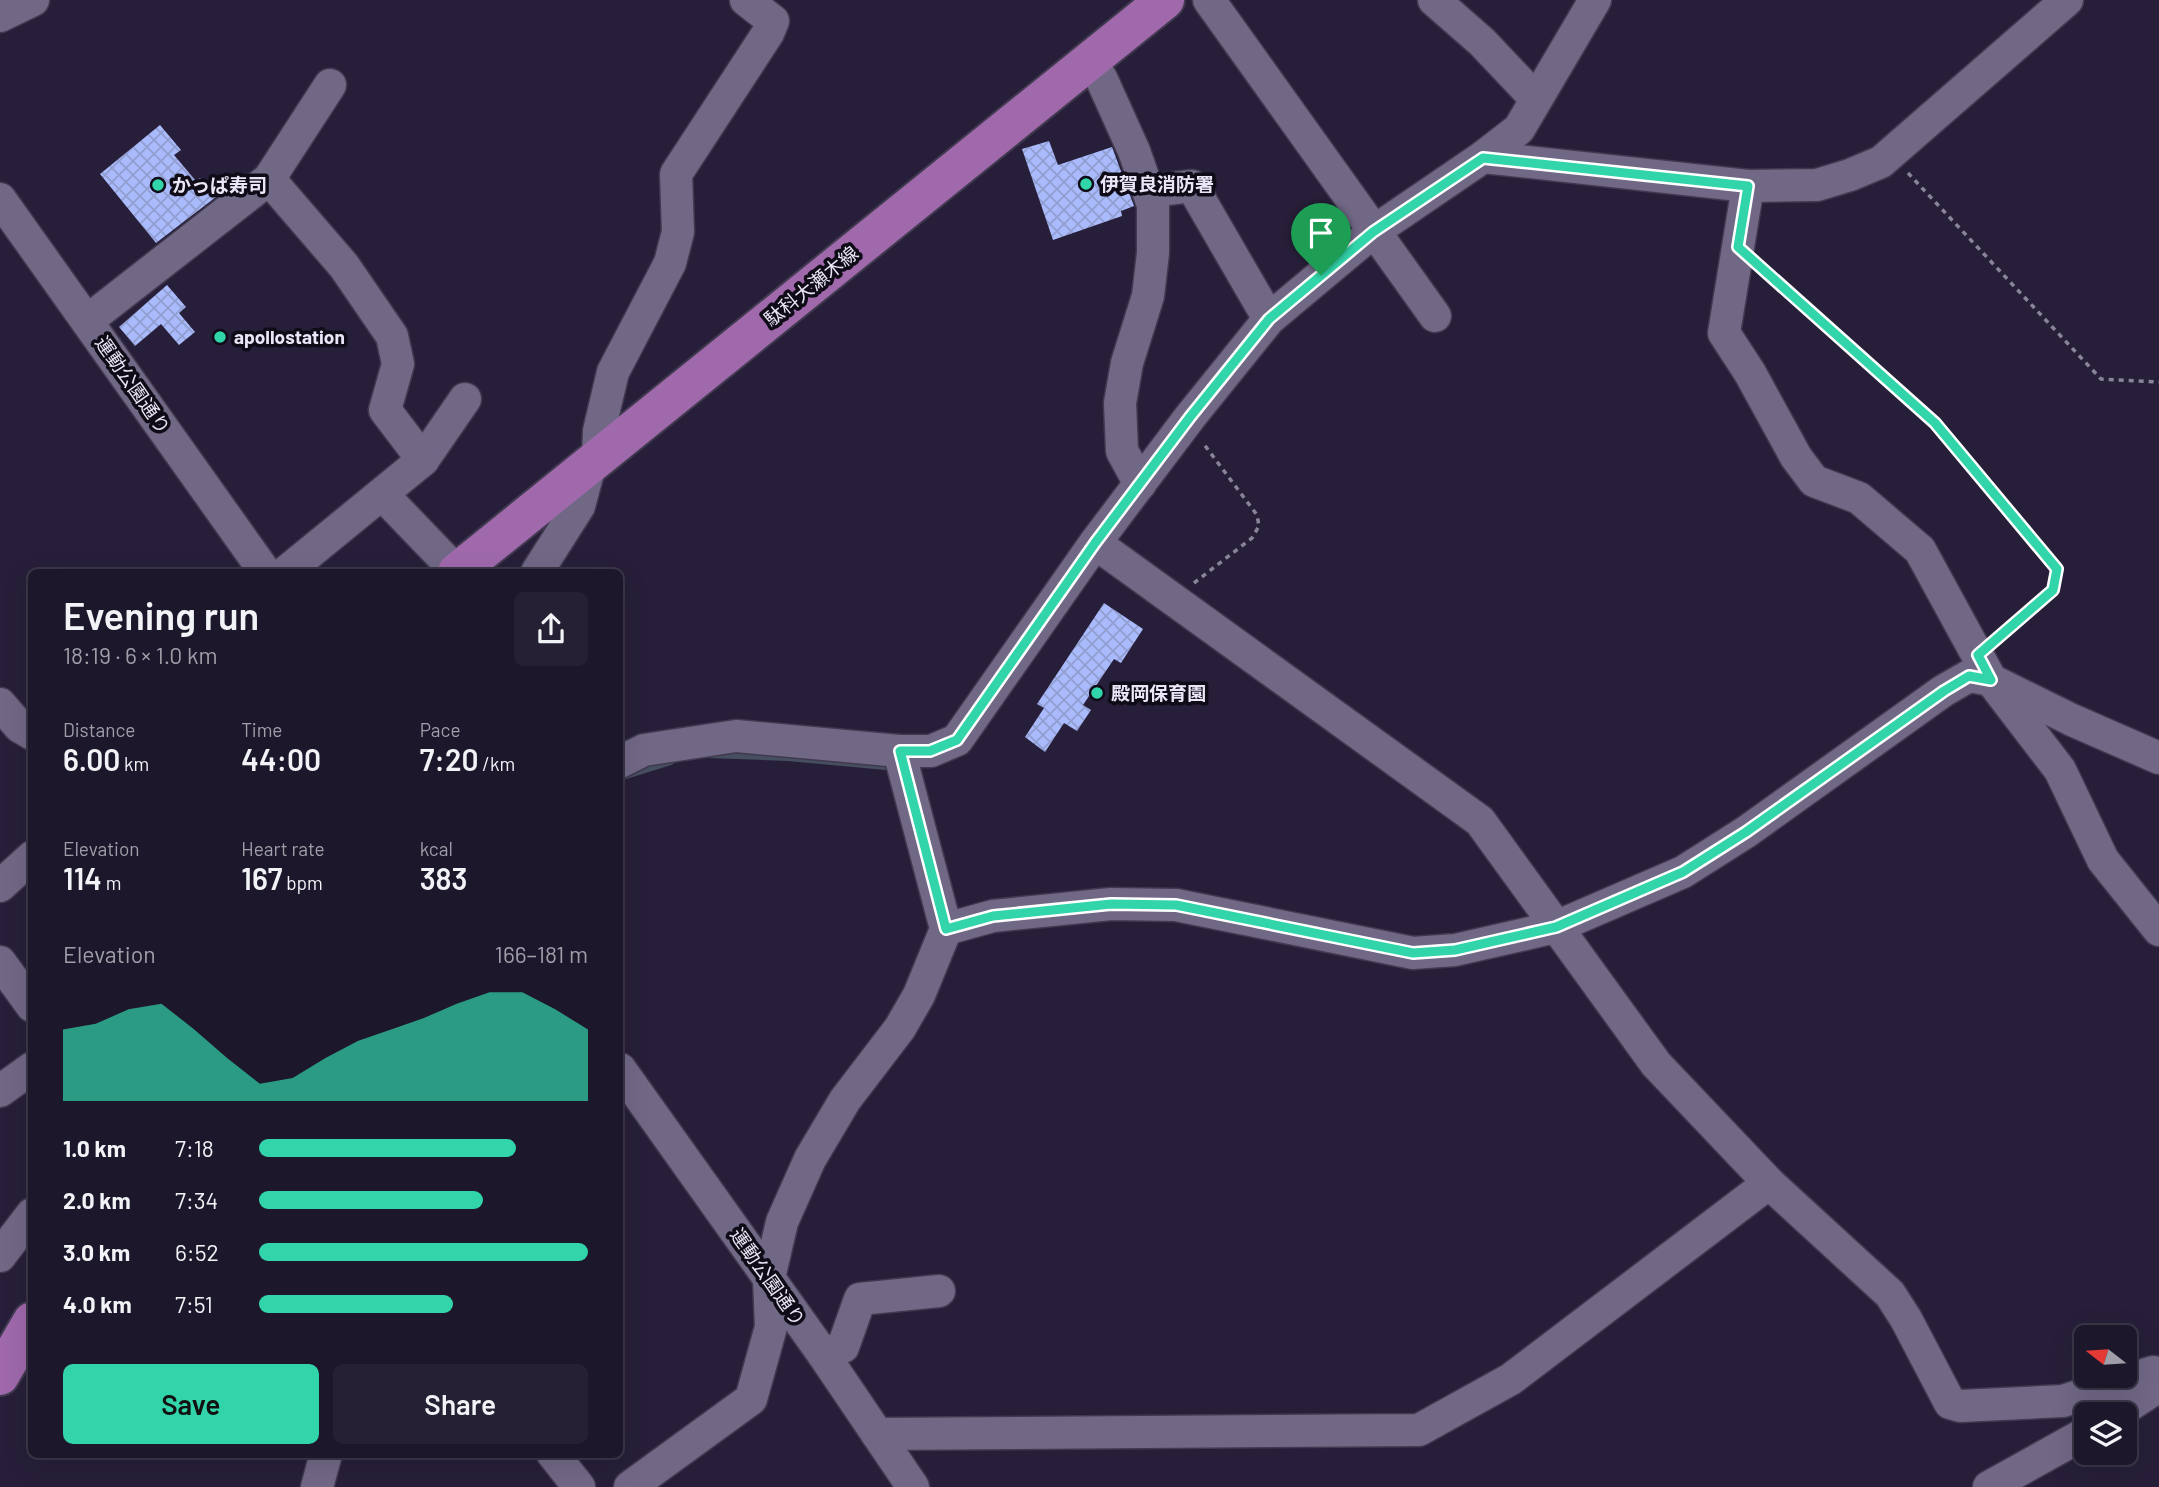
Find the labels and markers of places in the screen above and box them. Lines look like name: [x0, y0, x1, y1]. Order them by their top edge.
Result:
place label: 伊賀良消防署: [1100, 172, 1214, 195]
place label: かっぱ寿司: [172, 173, 267, 196]
marker: 伊賀良消防署: [1078, 176, 1094, 192]
marker: かっぱ寿司: [150, 177, 166, 193]
pin: [1291, 203, 1351, 275]
place label: apollostation: [234, 325, 345, 348]
marker: apollostation: [212, 329, 228, 345]
place label: 殿岡保育園: [1111, 681, 1206, 704]
marker: 殿岡保育園: [1089, 685, 1105, 701]

